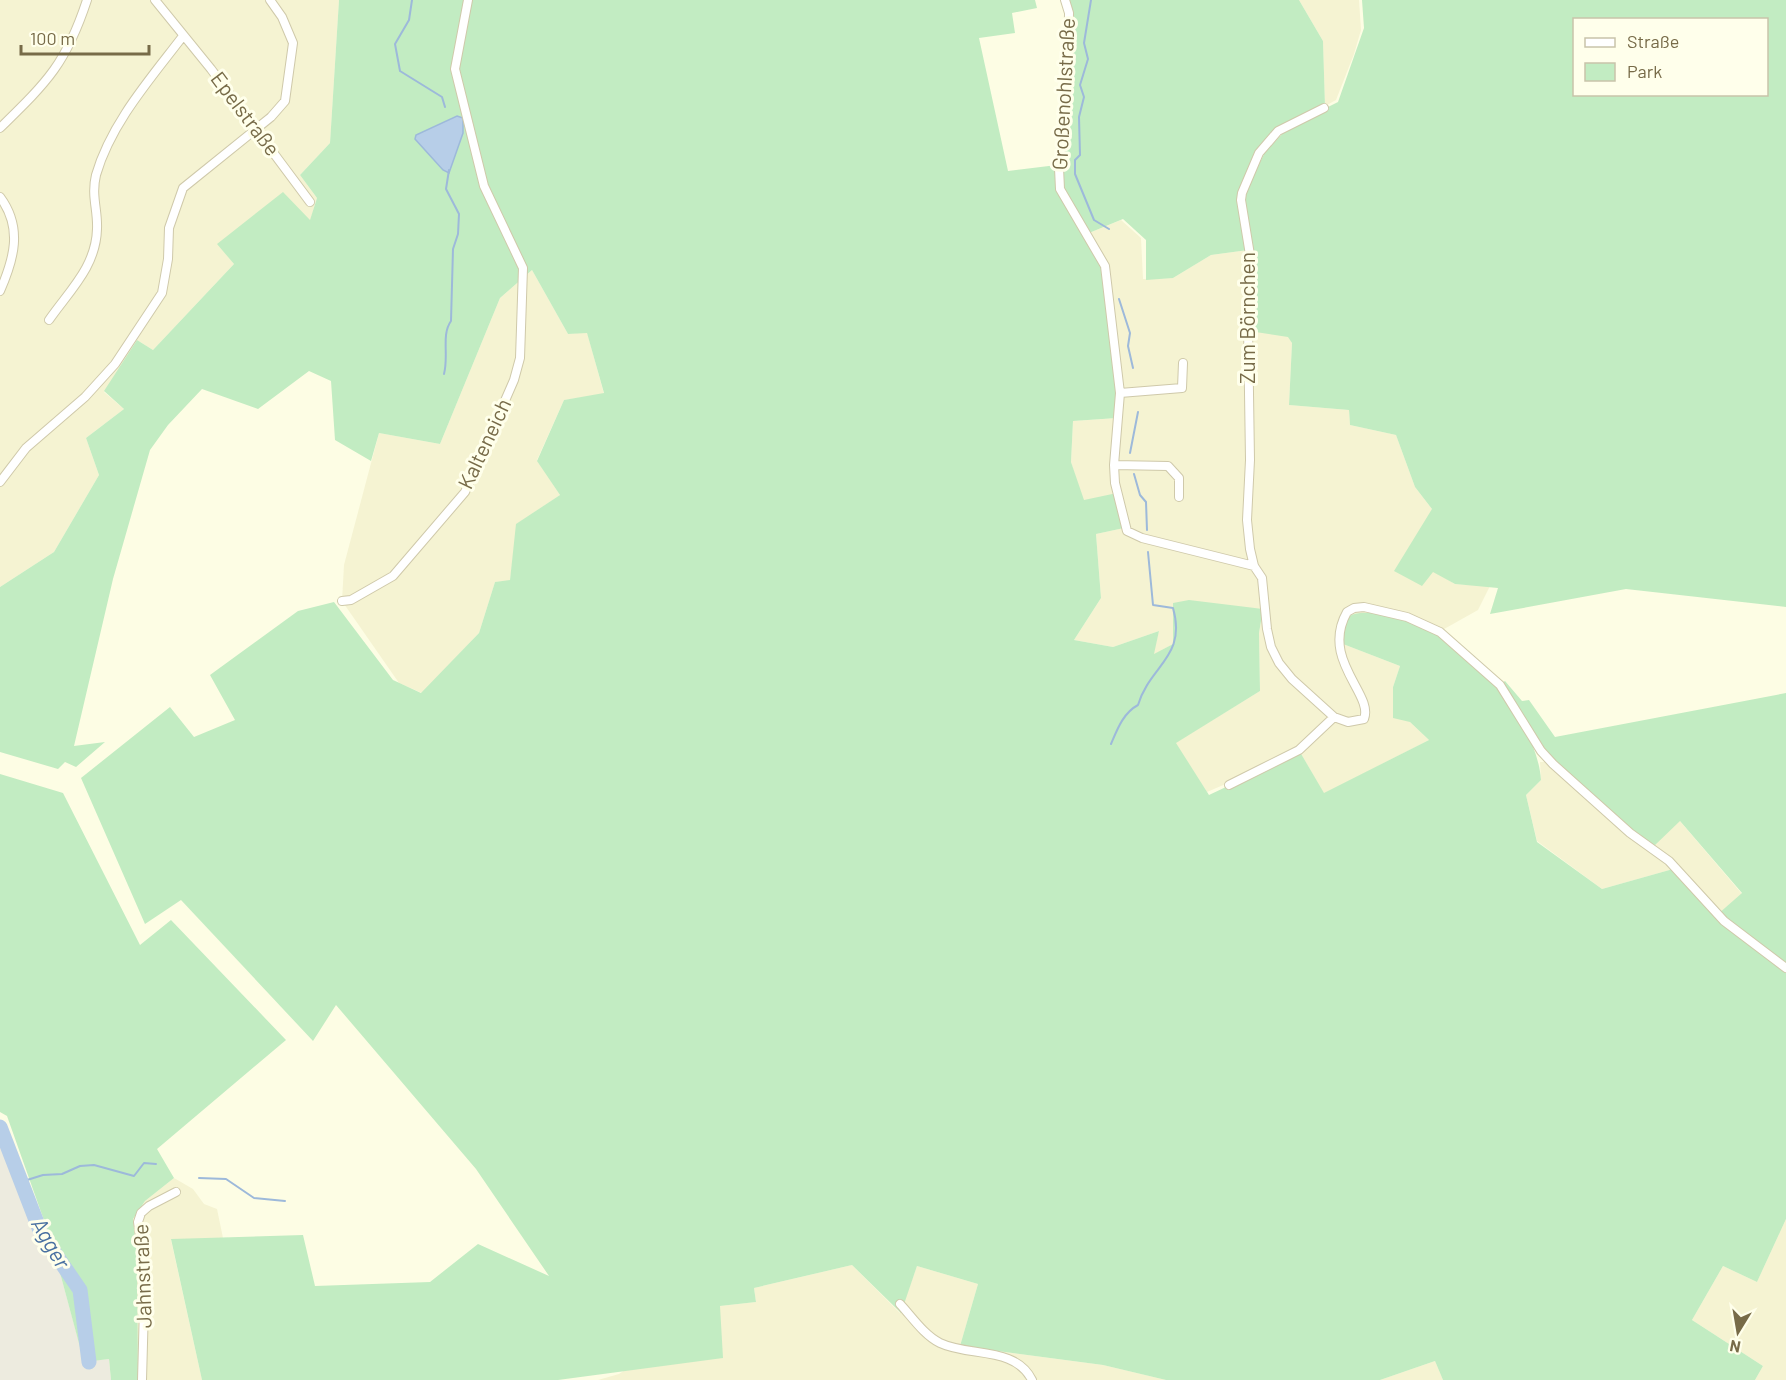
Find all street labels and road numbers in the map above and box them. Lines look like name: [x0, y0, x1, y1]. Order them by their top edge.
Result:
street label: Großenohlstraße: [1046, 17, 1079, 171]
street label: Epelstraße: [206, 66, 286, 160]
street label: Zum Börnchen: [1234, 252, 1259, 384]
street label: Kalteneich: [452, 394, 515, 493]
street label: Jahnstraße: [127, 1223, 156, 1329]

